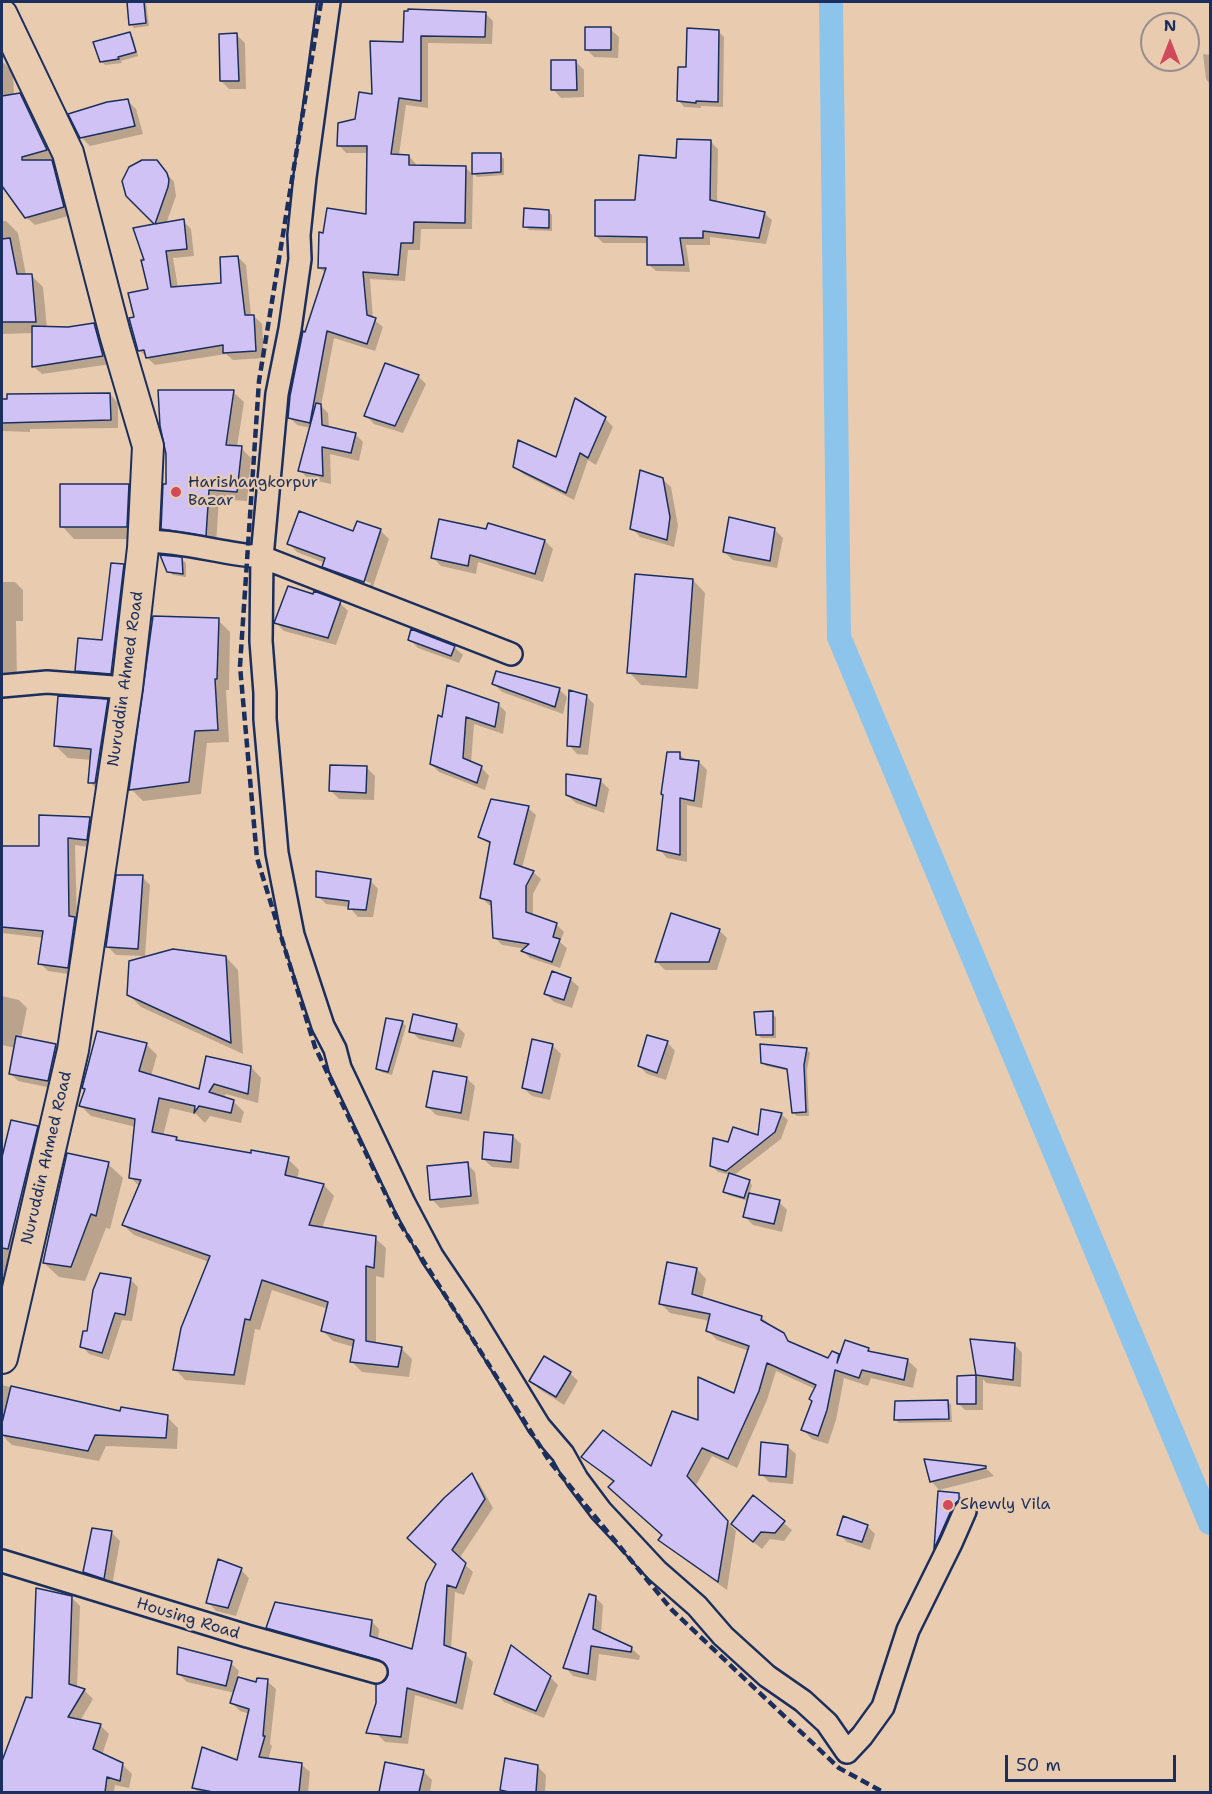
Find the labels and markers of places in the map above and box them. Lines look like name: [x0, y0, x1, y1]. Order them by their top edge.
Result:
place label: Harishangkorpur Bazar: [188, 473, 318, 511]
marker: Harishangkorpur Bazar: [169, 485, 183, 499]
place label: Shewly Vila: [960, 1495, 1051, 1515]
marker: Shewly Vila: [941, 1498, 955, 1512]

